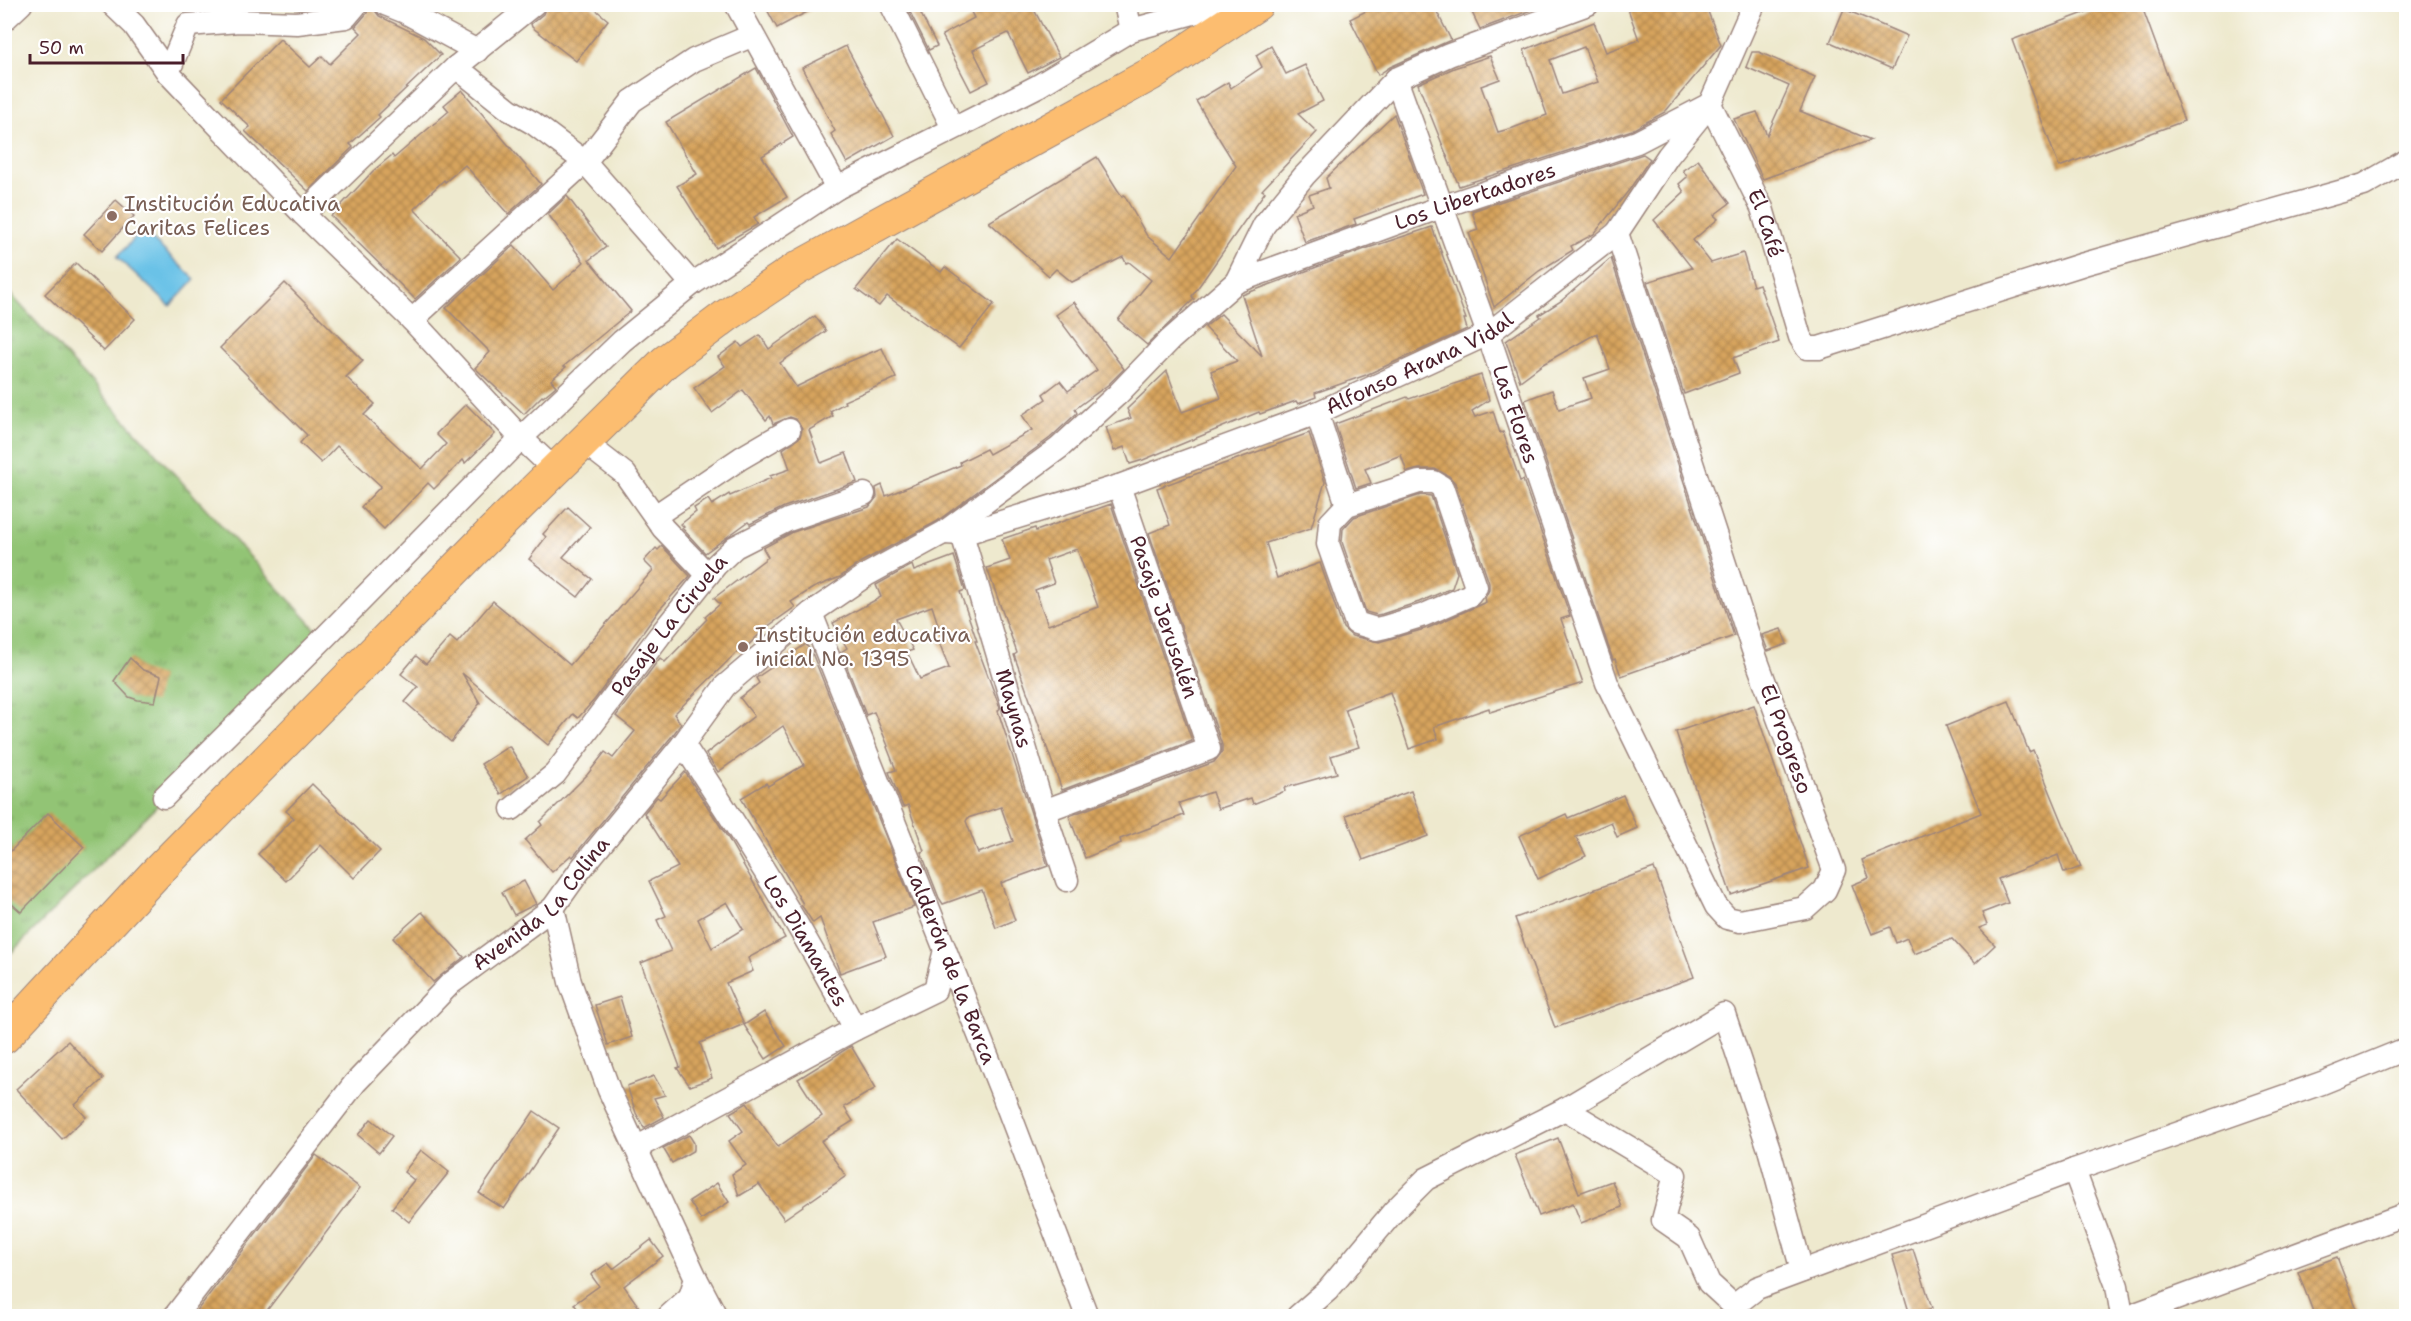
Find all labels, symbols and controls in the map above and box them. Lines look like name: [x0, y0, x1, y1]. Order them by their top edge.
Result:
scale bar: [30, 27, 183, 65]
text: 50 m: [39, 36, 84, 60]
street label: Los Libertadores: [1390, 156, 1559, 237]
street label: El Café: [1741, 184, 1790, 261]
place label: Institución Educativa Caritas Felices: [124, 190, 340, 242]
marker: Institución Educativa Caritas Felices: [105, 209, 119, 223]
street label: Alfonso Arana Vidal: [1321, 305, 1519, 421]
street label: Las Flores: [1486, 361, 1545, 467]
street label: Pasaje Jerusalén: [1123, 532, 1205, 702]
street label: Pasaje La Ciruela: [604, 548, 733, 702]
place label: Institución educativa inicial No. 1395: [755, 621, 970, 673]
marker: Institución educativa inicial No. 1395: [736, 640, 750, 654]
street label: Maynas: [989, 666, 1039, 751]
street label: El Progreso: [1753, 680, 1819, 798]
street label: Avenida La Colina: [466, 830, 616, 977]
street label: Calderón de la Barca: [898, 860, 1003, 1068]
street label: Los Diamantes: [756, 870, 855, 1012]

